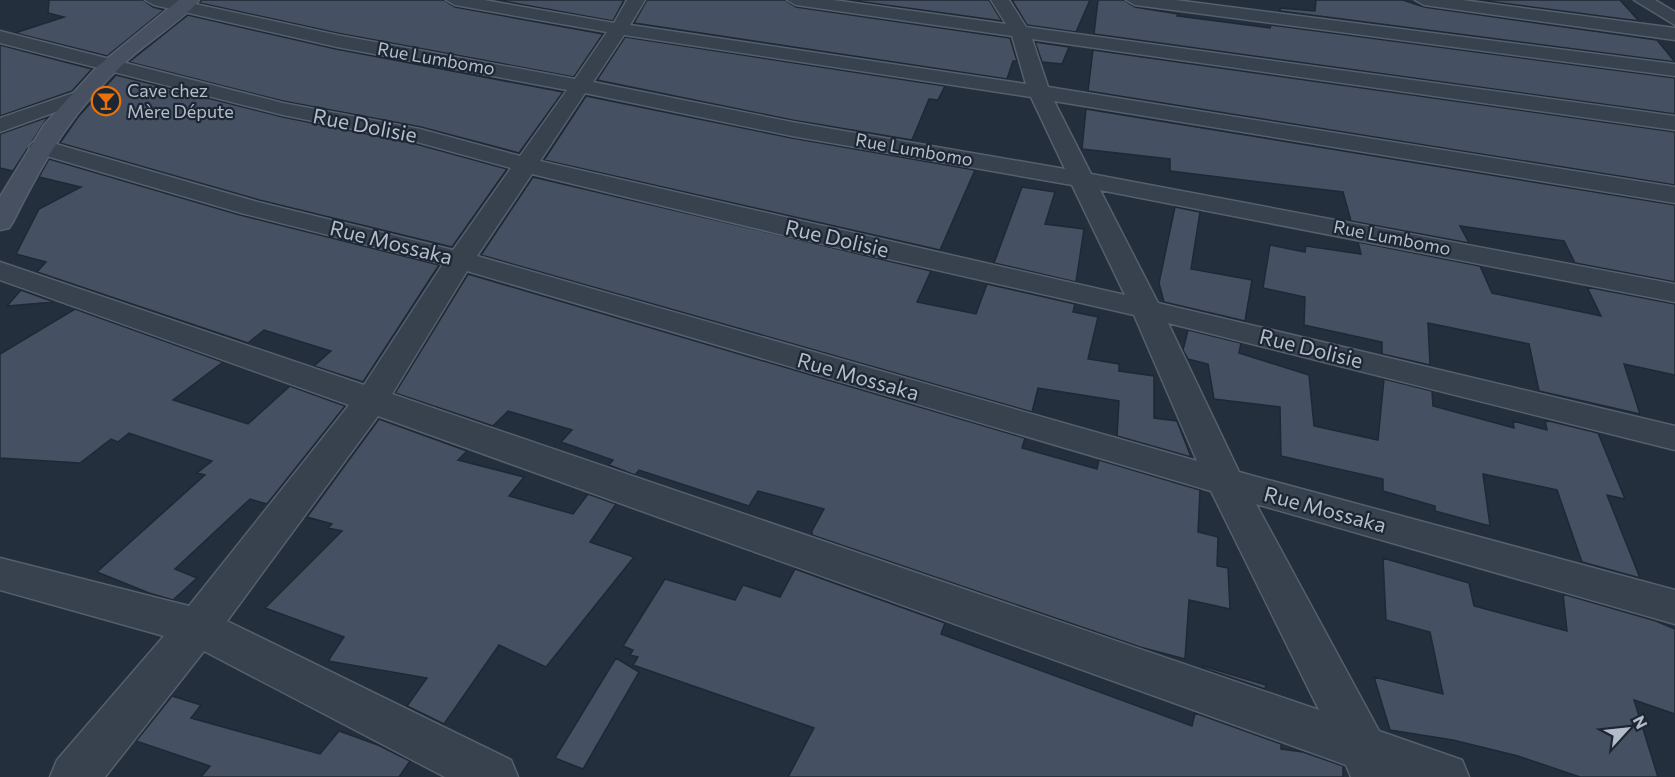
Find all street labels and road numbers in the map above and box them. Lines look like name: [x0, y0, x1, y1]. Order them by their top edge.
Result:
street label: Rue Lumbomo: [376, 37, 497, 79]
street label: Rue Dolisie: [311, 102, 419, 147]
street label: Rue Lumbomo: [854, 128, 975, 170]
street label: Rue Dolisie: [783, 213, 892, 262]
street label: Rue Mossaka: [327, 214, 455, 269]
street label: Rue Lumbomo: [1332, 215, 1453, 259]
street label: Rue Dolisie: [1257, 323, 1366, 372]
street label: Rue Mossaka: [795, 346, 922, 405]
street label: Rue Mossaka: [1261, 480, 1389, 537]

